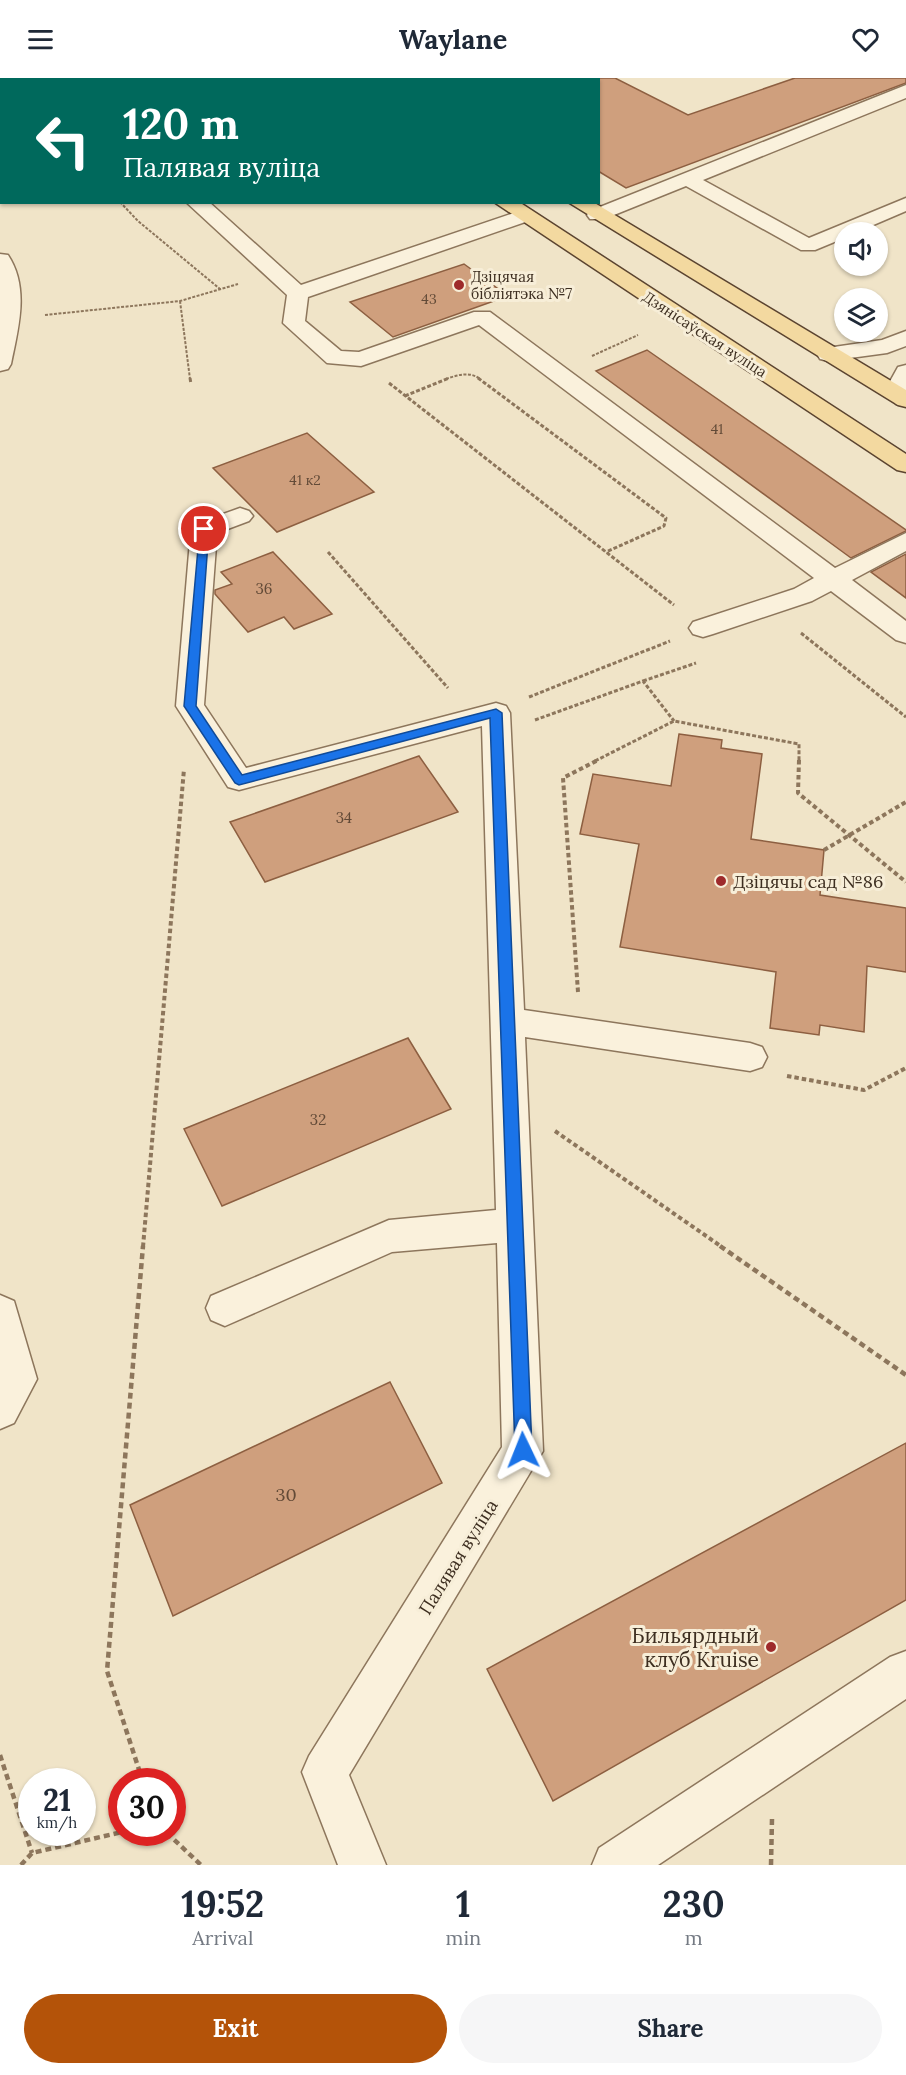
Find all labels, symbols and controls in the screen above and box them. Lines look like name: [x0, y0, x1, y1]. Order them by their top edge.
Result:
text: Waylane: [399, 22, 507, 56]
icon: menu: [24, 23, 57, 56]
icon: heart: [849, 23, 882, 56]
text: 120 m: [123, 97, 239, 151]
icon: left: [24, 102, 102, 180]
text: Палявая вуліца: [123, 150, 320, 184]
map controls: [834, 222, 888, 342]
button: sound: [834, 222, 888, 276]
place label: Дзіцячая бібліятэка №7: [471, 267, 572, 303]
marker: Дзіцячая бібліятэка №7: [452, 278, 466, 292]
street label: Дзянісаўская вуліца: [639, 287, 771, 381]
button: layers: [834, 288, 888, 342]
house number: 43: [421, 290, 437, 308]
house number: 41: [711, 420, 723, 438]
house number: 41 к2: [289, 471, 321, 489]
pin: [178, 503, 229, 554]
icon: arrive: [187, 512, 220, 545]
house number: 36: [255, 579, 273, 598]
house number: 34: [336, 808, 352, 827]
place label: Дзіцячы сад №86: [733, 870, 883, 893]
marker: Дзіцячы сад №86: [714, 874, 728, 888]
house number: 32: [310, 1110, 326, 1129]
position arrow: [491, 1418, 555, 1482]
house number: 30: [275, 1483, 297, 1506]
street label: Палявая вуліца: [413, 1495, 503, 1619]
place label: Бильярдный клуб Kruise: [632, 1622, 759, 1673]
marker: Бильярдный клуб Kruise: [764, 1640, 778, 1654]
speed limit sign: 30: [108, 1768, 186, 1846]
text: 21: [43, 1781, 71, 1819]
text: km/h: [37, 1813, 77, 1832]
text: 19:52: [181, 1881, 264, 1927]
text: 1: [456, 1881, 471, 1927]
text: 230: [662, 1881, 725, 1927]
text: Arrival: [192, 1925, 253, 1950]
text: min: [446, 1925, 481, 1950]
text: m: [685, 1925, 703, 1950]
button: Exit: [24, 1994, 447, 2063]
button: Share: [459, 1994, 882, 2063]

